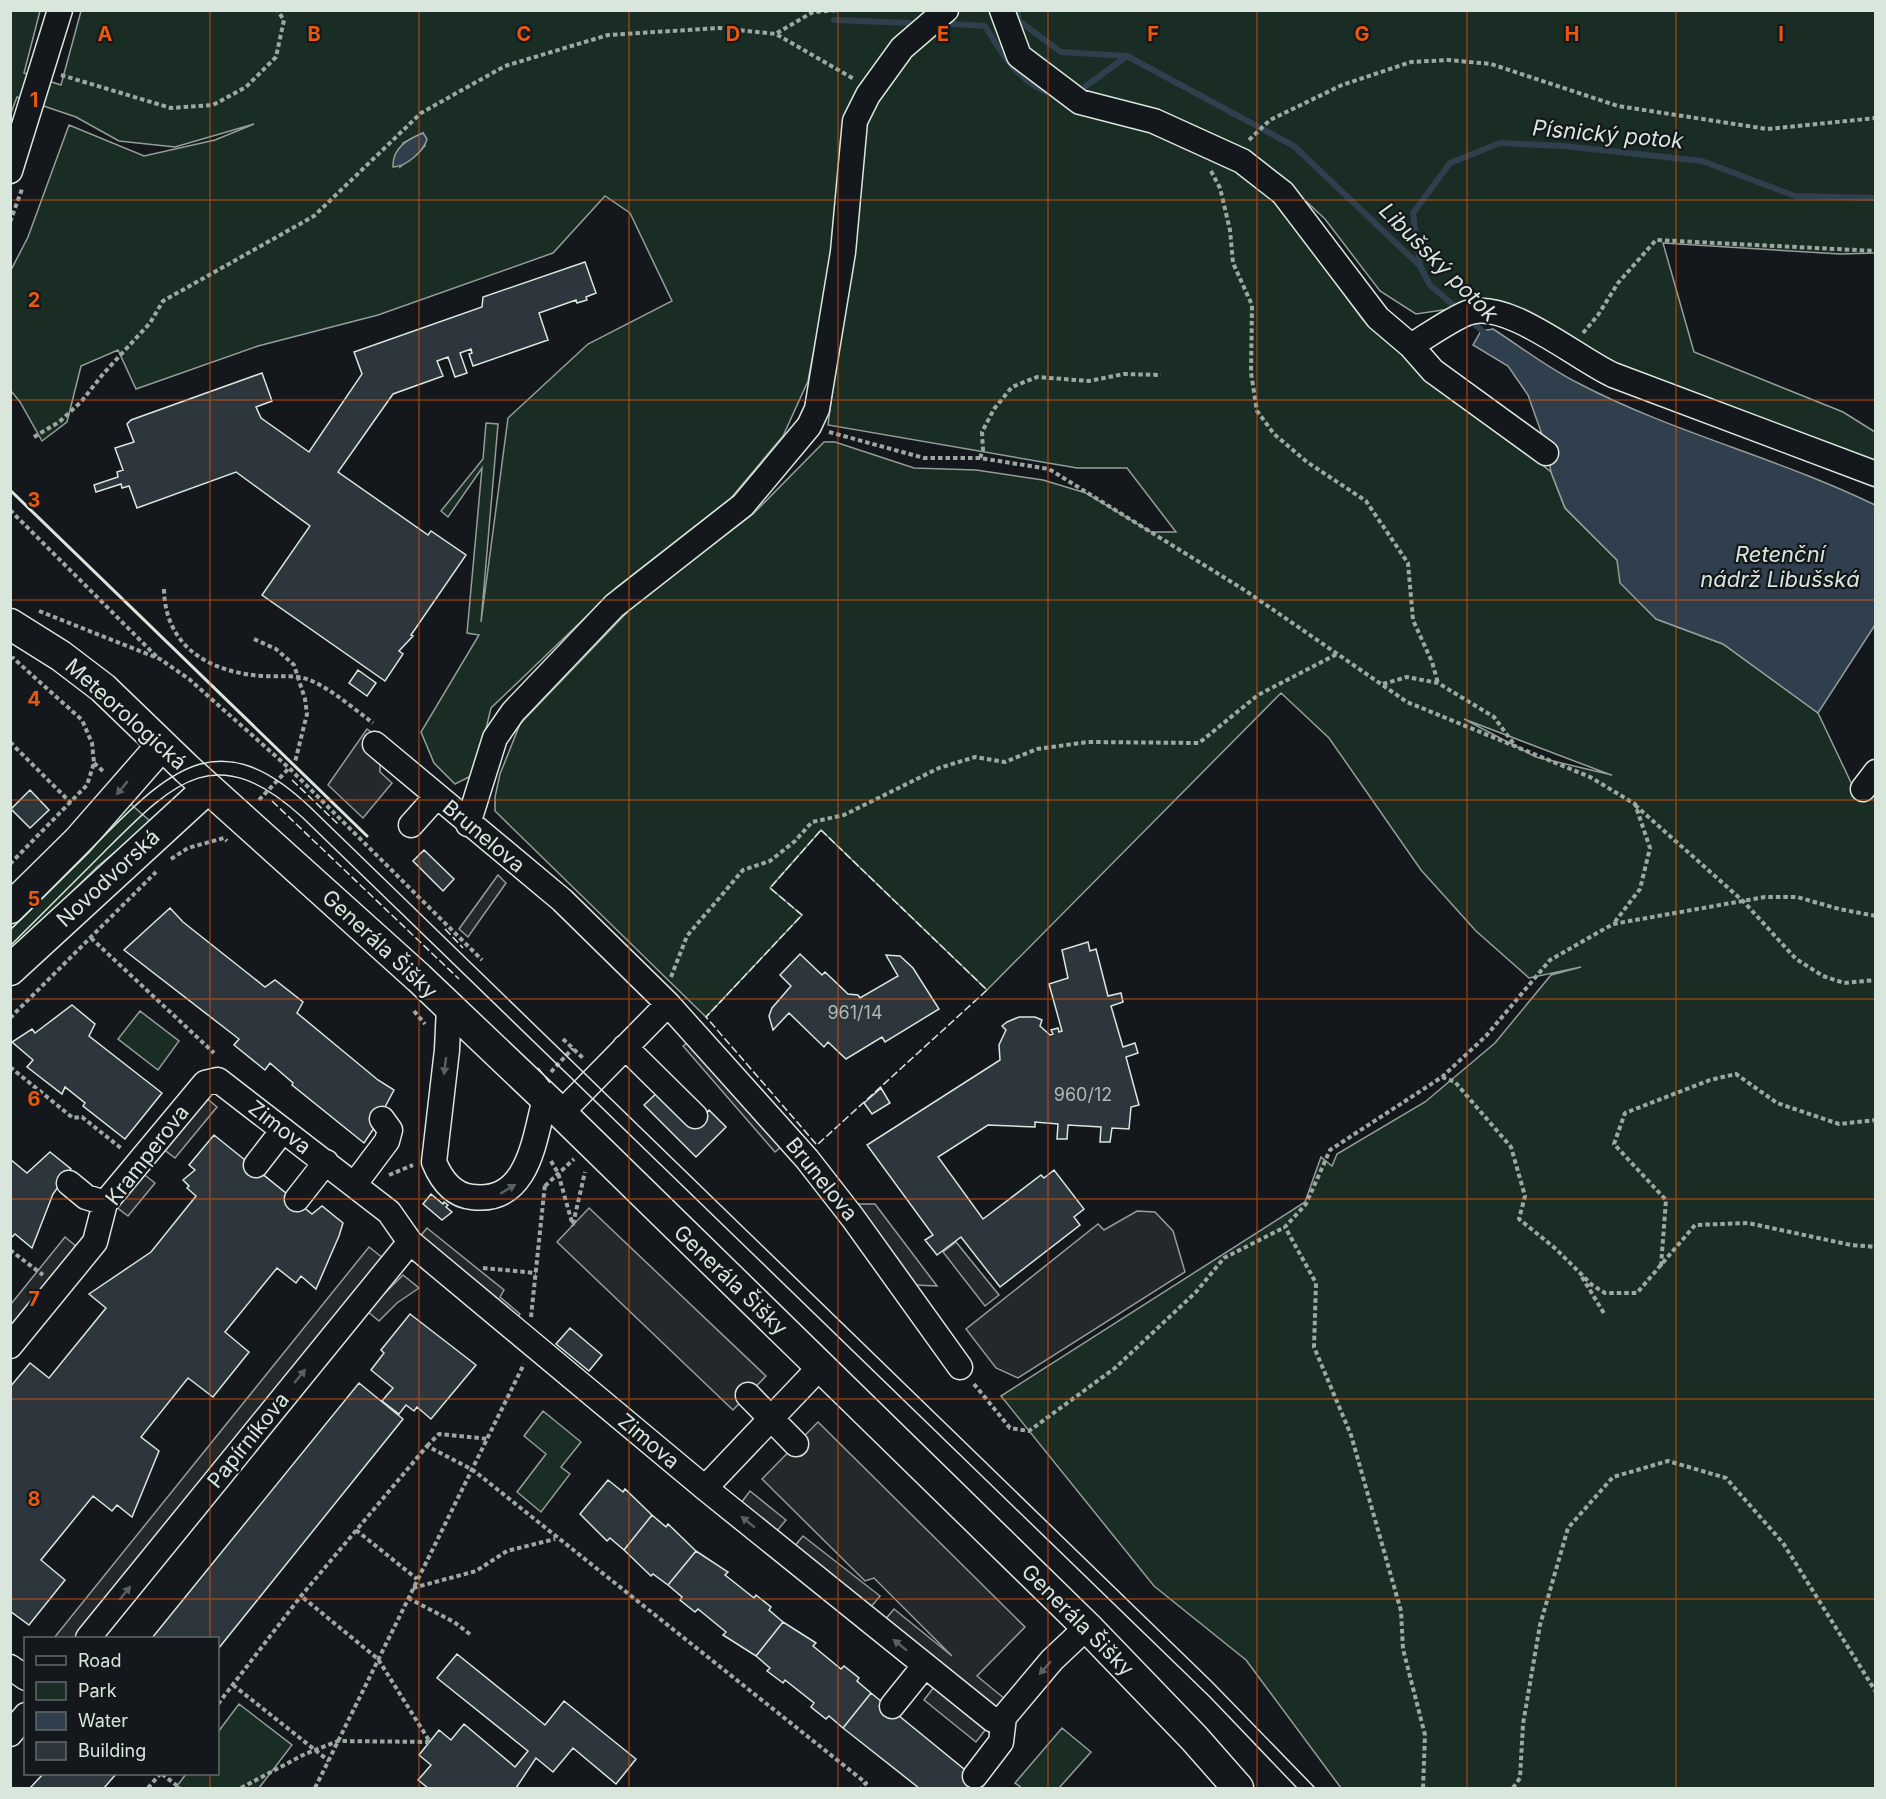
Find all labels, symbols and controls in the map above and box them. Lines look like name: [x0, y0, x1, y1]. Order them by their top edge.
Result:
text: A: [98, 22, 113, 46]
text: B: [307, 22, 321, 46]
text: C: [517, 22, 531, 46]
text: D: [726, 22, 740, 46]
text: E: [937, 22, 949, 46]
text: F: [1147, 22, 1159, 46]
text: G: [1354, 22, 1370, 46]
text: H: [1565, 22, 1579, 46]
text: I: [1778, 22, 1784, 46]
text: 1: [30, 88, 38, 112]
water label: Písnický potok: [1531, 114, 1686, 154]
water label: Libušský potok: [1374, 197, 1504, 327]
text: 2: [28, 288, 40, 312]
text: 3: [28, 488, 40, 512]
water label: Retenční nádrž Libušská: [1700, 541, 1860, 592]
street label: Meteorologická: [60, 653, 192, 775]
text: 4: [27, 687, 41, 711]
one-way arrow: [116, 780, 129, 796]
street label: Brunelova: [438, 794, 530, 878]
street label: Novodvorská: [51, 824, 165, 932]
street label: Generála Šišky: [317, 884, 443, 1004]
text: 5: [28, 887, 40, 911]
house number: 961/14: [827, 1002, 883, 1023]
one-way arrow: [441, 1056, 450, 1075]
house number: 960/12: [1054, 1084, 1112, 1105]
text: 6: [28, 1087, 41, 1111]
street label: Zimova: [244, 1095, 316, 1159]
street label: Kramperova: [100, 1100, 194, 1210]
street label: Brunelova: [781, 1132, 863, 1226]
one-way arrow: [500, 1183, 516, 1194]
street label: Generála Šišky: [669, 1220, 793, 1341]
text: 7: [28, 1287, 40, 1311]
one-way arrow: [294, 1368, 307, 1384]
street label: Papírníkova: [202, 1387, 294, 1493]
street label: Zimova: [613, 1408, 685, 1474]
text: 8: [27, 1487, 41, 1511]
one-way arrow: [740, 1516, 756, 1529]
street label: Generála Šišky: [1017, 1559, 1139, 1681]
one-way arrow: [118, 1585, 131, 1601]
legend: [24, 1637, 219, 1775]
one-way arrow: [892, 1639, 907, 1651]
text: Road: [78, 1650, 121, 1671]
one-way arrow: [1039, 1660, 1052, 1675]
text: Park: [78, 1680, 117, 1701]
text: Water: [78, 1710, 128, 1731]
text: Building: [78, 1740, 146, 1761]

